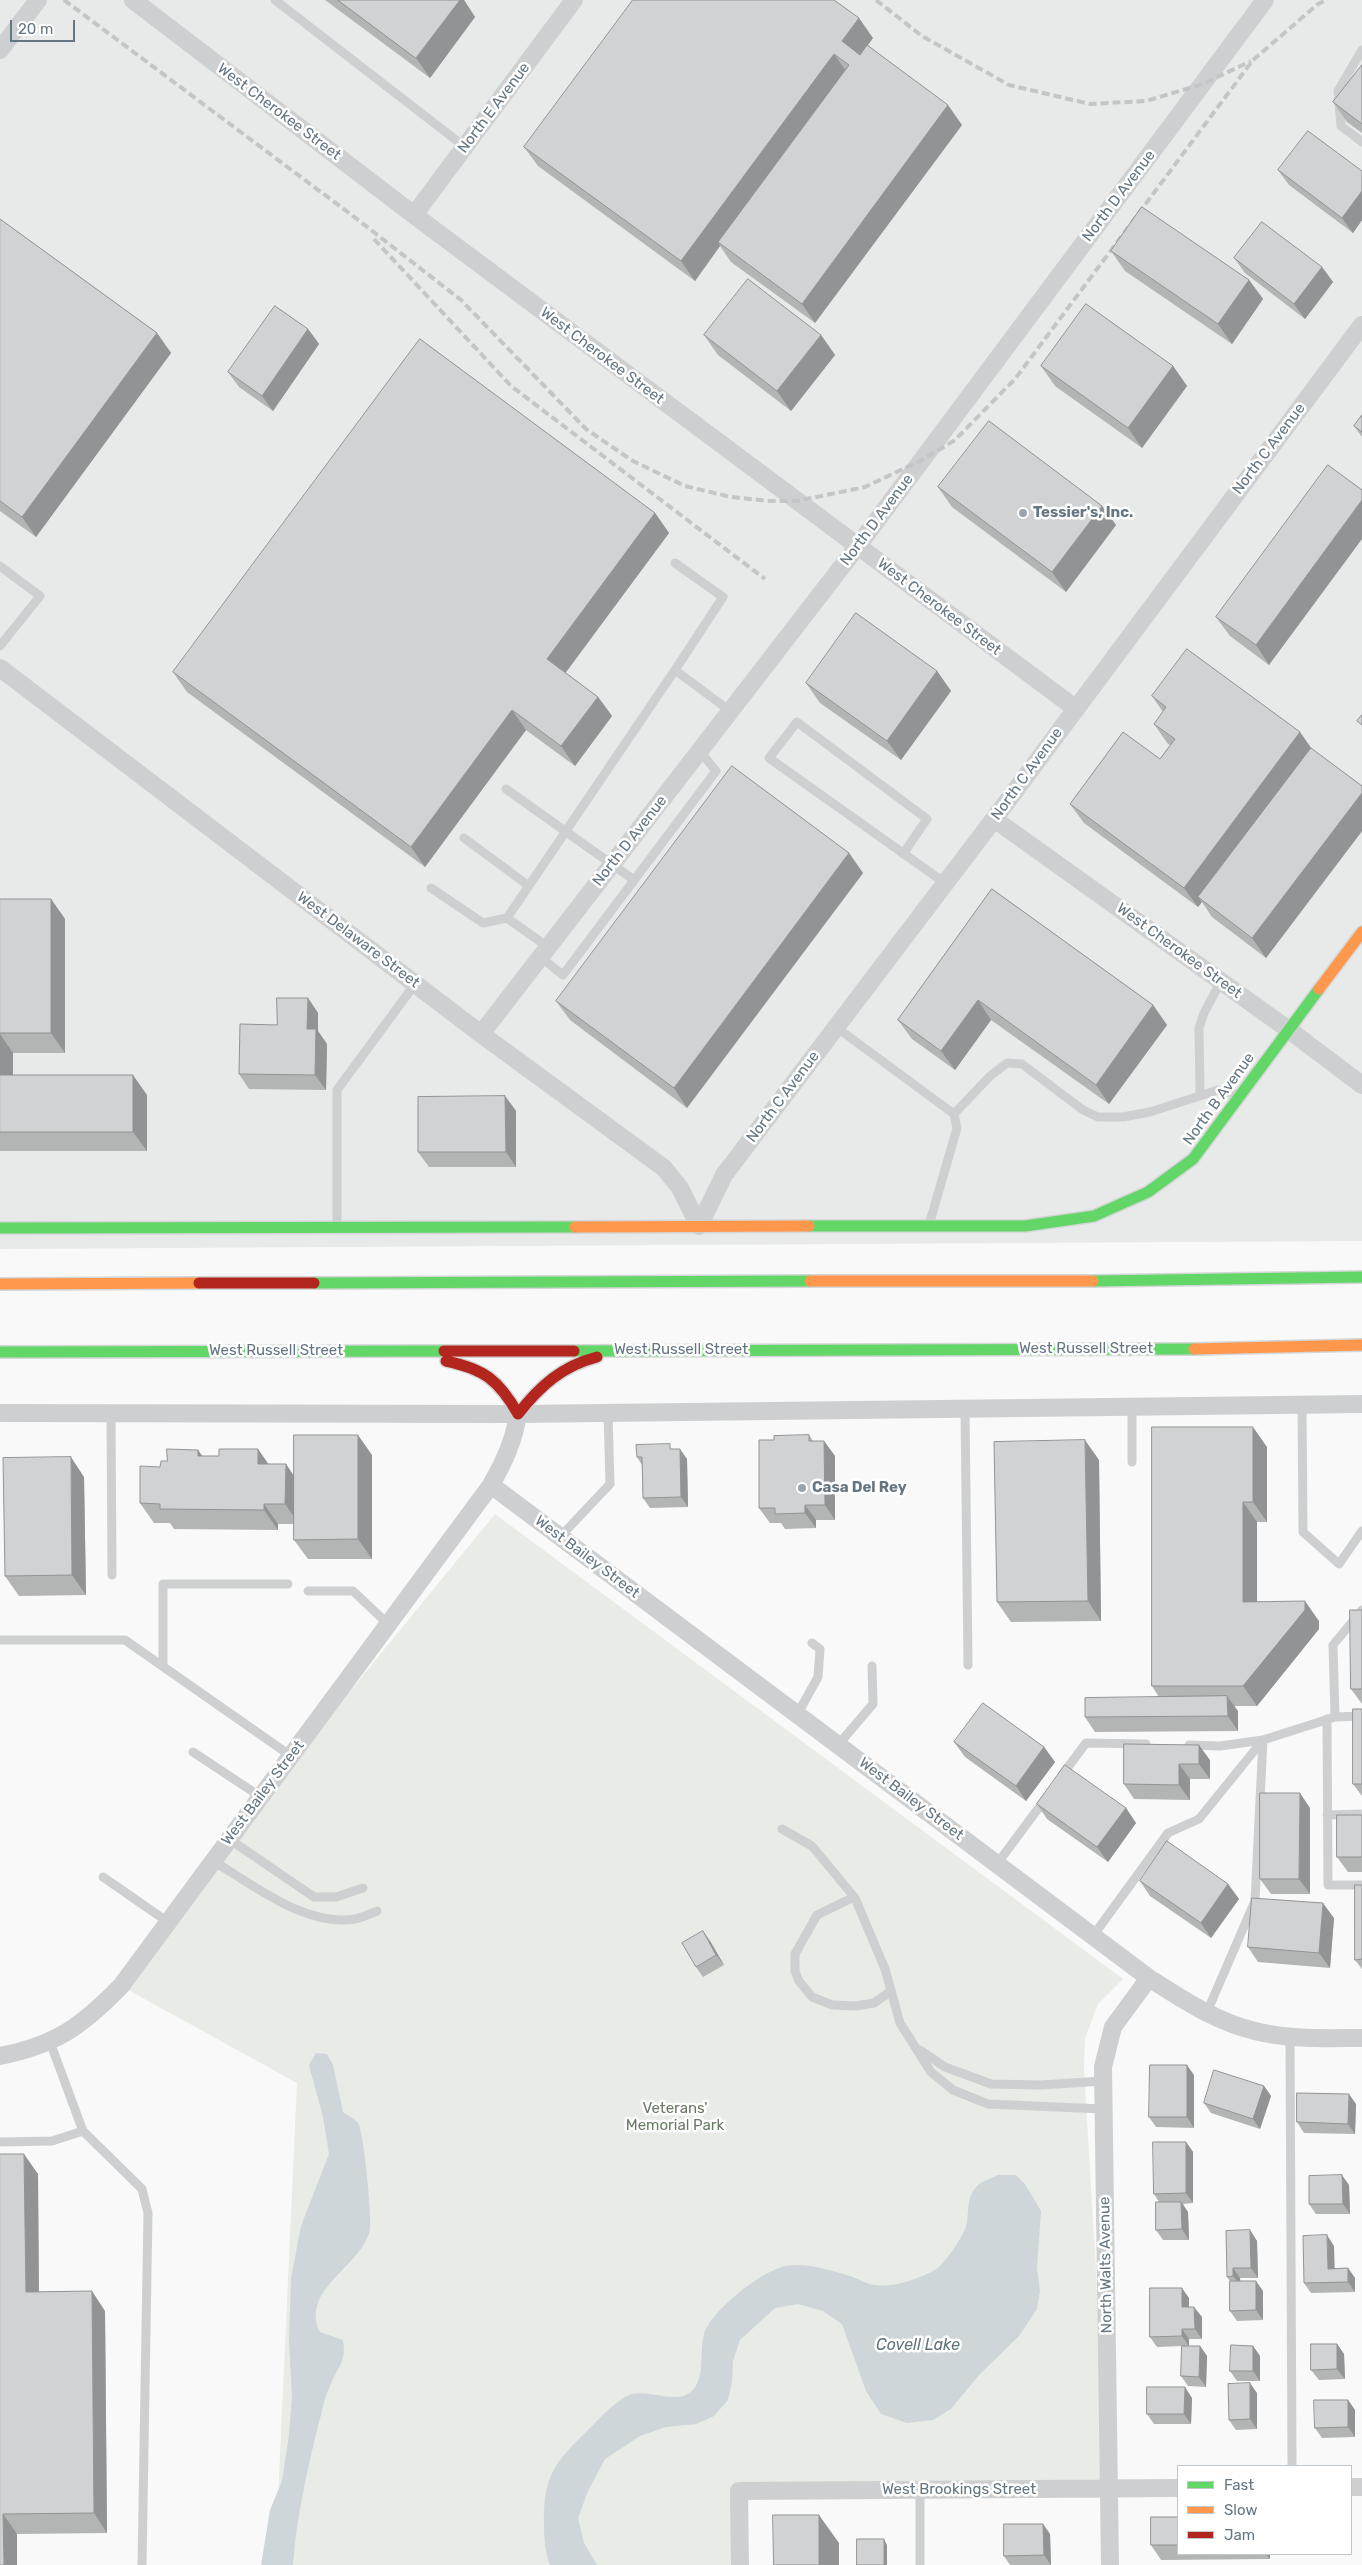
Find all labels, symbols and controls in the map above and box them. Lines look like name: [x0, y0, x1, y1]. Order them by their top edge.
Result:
scale bar: [12, 10, 78, 42]
text: 20 m: [18, 20, 53, 38]
street label: North E Avenue: [454, 59, 534, 157]
street label: West Cherokee Street: [214, 60, 344, 164]
street label: North D Avenue: [1079, 147, 1159, 245]
street label: West Cherokee Street: [537, 304, 667, 408]
street label: North C Avenue: [1229, 400, 1309, 498]
street label: North D Avenue: [837, 471, 917, 569]
place label: Tessier's, Inc.: [1033, 504, 1133, 522]
marker: Tessier's, Inc.: [1017, 507, 1029, 519]
street label: West Cherokee Street: [874, 555, 1004, 659]
street label: North C Avenue: [988, 724, 1066, 824]
street label: North D Avenue: [589, 792, 671, 890]
street label: West Delaware Street: [293, 888, 423, 992]
street label: West Cherokee Street: [1113, 900, 1245, 1002]
street label: North C Avenue: [743, 1048, 823, 1146]
street label: North B Avenue: [1179, 1049, 1259, 1149]
street label: West Russell Street: [1019, 1340, 1153, 1358]
street label: West Russell Street: [614, 1341, 748, 1359]
street label: West Russell Street: [209, 1342, 343, 1360]
place label: Casa Del Rey: [812, 1479, 907, 1497]
marker: Casa Del Rey: [796, 1482, 808, 1494]
street label: West Bailey Street: [531, 1512, 643, 1602]
street label: West Bailey Street: [218, 1737, 308, 1849]
street label: West Bailey Street: [855, 1754, 967, 1844]
park label: Veterans' Memorial Park: [626, 2100, 724, 2135]
street label: North Walts Avenue: [1096, 2196, 1116, 2334]
water label: Covell Lake: [876, 2335, 960, 2355]
legend: [1177, 2465, 1352, 2555]
text: Fast: [1224, 2476, 1254, 2494]
street label: West Brookings Street: [882, 2481, 1036, 2499]
text: Slow: [1224, 2501, 1257, 2519]
text: Jam: [1224, 2526, 1255, 2544]

